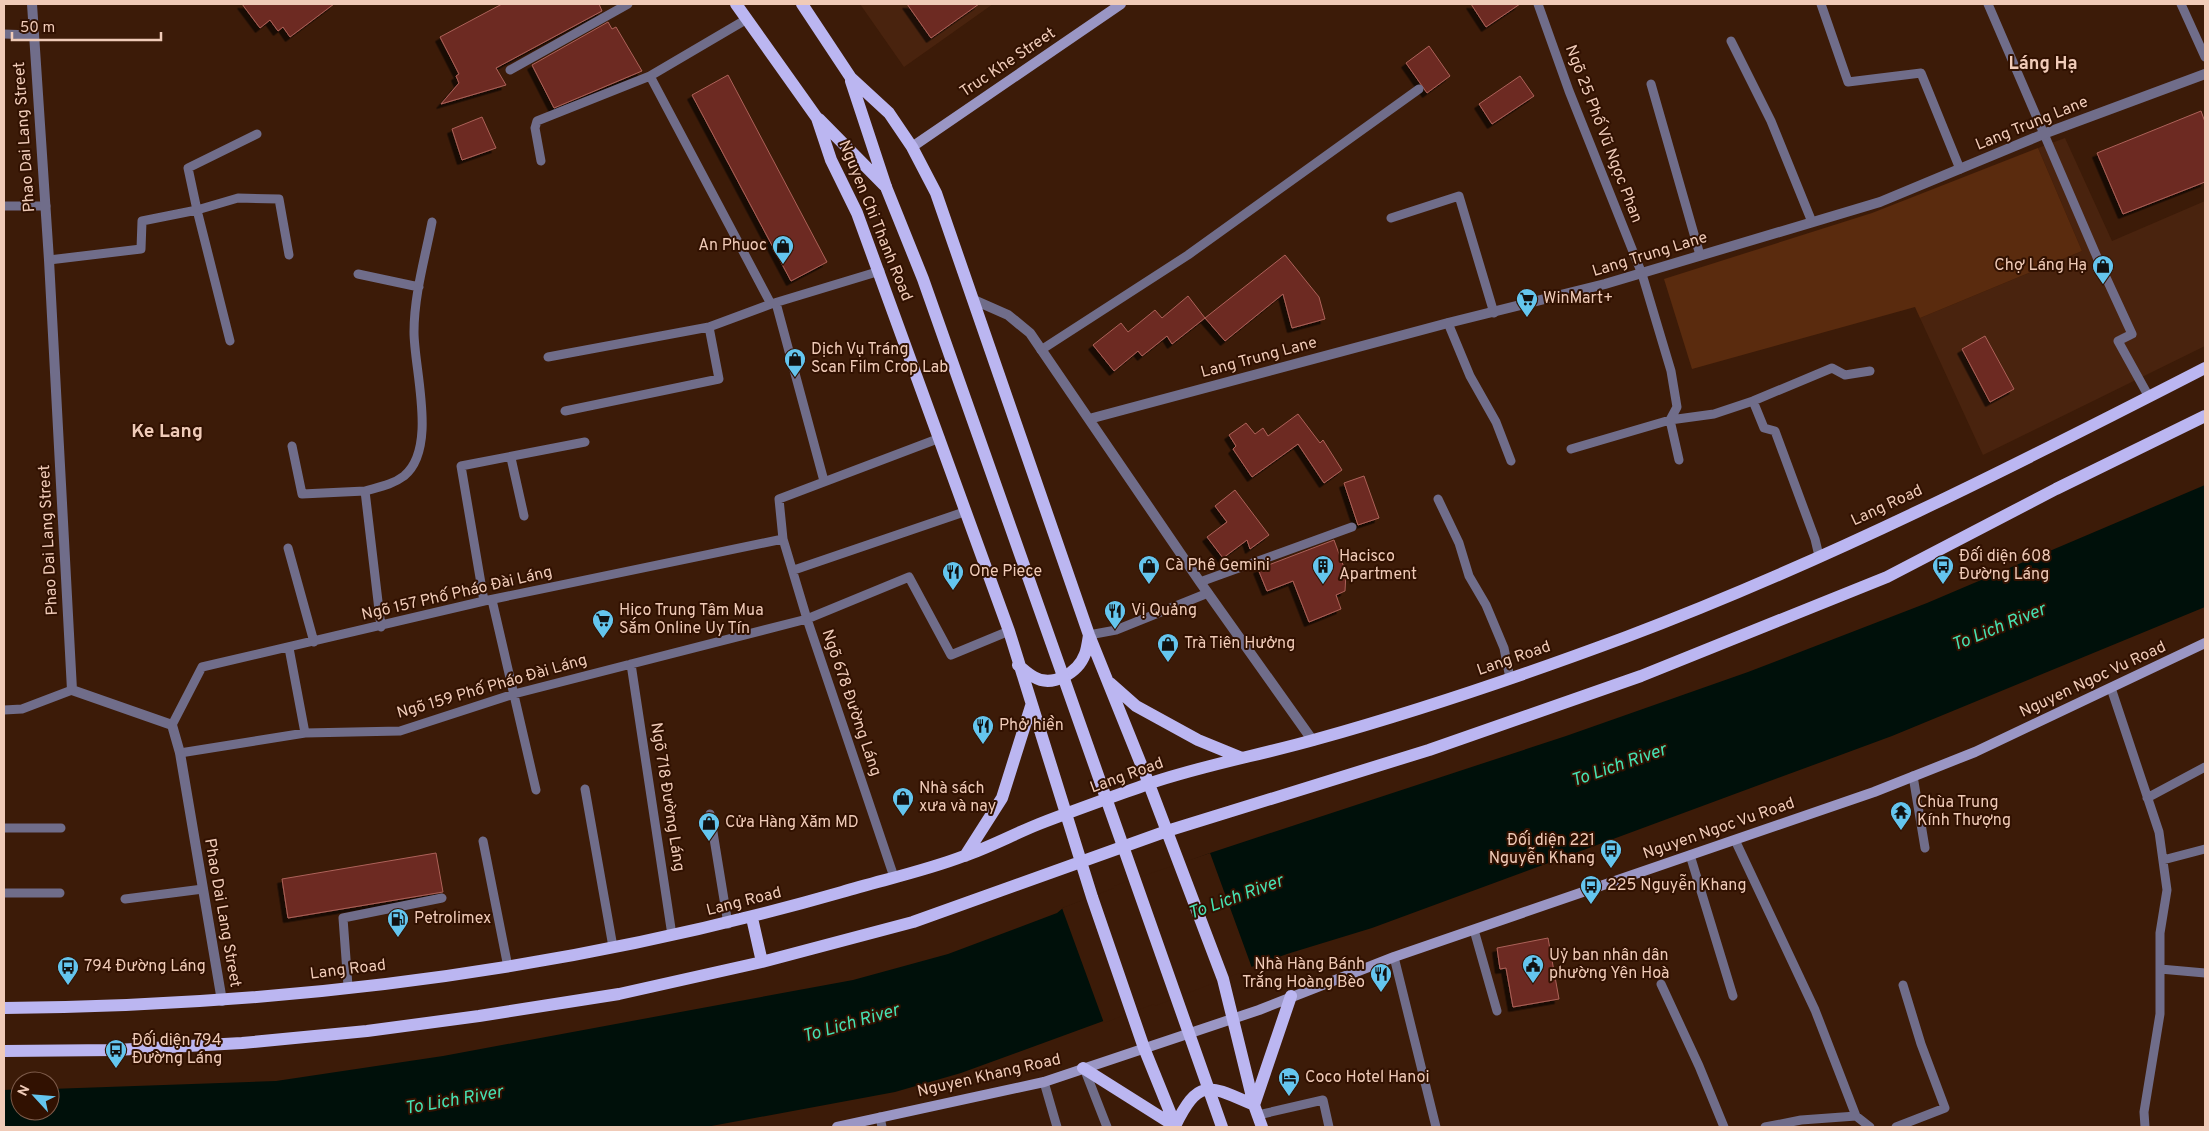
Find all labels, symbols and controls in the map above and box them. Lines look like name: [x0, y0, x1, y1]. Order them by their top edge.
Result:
scale bar: [12, 10, 161, 42]
text: 50 m: [20, 19, 55, 38]
street label: Truc Khe Street: [956, 24, 1060, 102]
street label: Ngõ 25 Phố Vũ Ngọc Phan: [1560, 42, 1647, 226]
district label: Láng Hạ: [2009, 53, 2077, 76]
street label: Phao Dai Lang Street: [10, 61, 40, 213]
street label: Lang Trung Lane: [1973, 92, 2091, 156]
street label: Nguyen Chi Thanh Road: [834, 138, 916, 304]
street label: Lang Trung Lane: [1590, 228, 1710, 282]
shop icon: An Phuoc: [771, 234, 795, 265]
place label: An Phuoc: [698, 236, 767, 256]
shop icon: Chợ Láng Hạ: [2091, 254, 2115, 285]
place label: Chợ Láng Hạ: [1994, 256, 2087, 276]
supermarket icon: WinMart+: [1515, 287, 1539, 318]
place label: WinMart+: [1543, 289, 1613, 309]
street label: Lang Trung Lane: [1199, 333, 1319, 383]
place label: Dịch Vụ Tráng Scan Film Crop Lab: [811, 340, 948, 378]
shop icon: Dịch Vụ Tráng Scan Film Crop Lab: [783, 347, 807, 378]
district label: Ke Lang: [131, 420, 203, 444]
street label: Phao Dai Lang Street: [35, 464, 63, 616]
street label: Lang Road: [1848, 481, 1926, 531]
place label: Đối diện 608 Đường Láng: [1959, 546, 2051, 585]
place label: Hacisco Apartment: [1339, 547, 1417, 585]
shop icon: Cà Phê Gemini: [1137, 554, 1161, 585]
building icon: Hacisco Apartment: [1311, 554, 1335, 585]
bus stop icon: Đối diện 608 Đường Láng: [1931, 554, 1955, 585]
place label: Cà Phê Gemini: [1165, 556, 1270, 576]
restaurant icon: One Piece: [941, 560, 965, 591]
street label: Ngõ 157 Phố Pháo Đài Láng: [359, 561, 554, 626]
place label: One Piece: [969, 562, 1042, 582]
water label: To Lich River: [1949, 598, 2051, 657]
restaurant icon: Vị Quảng: [1103, 599, 1127, 630]
place label: Hico Trung Tâm Mua Sắm Online Uy Tín: [619, 601, 764, 639]
place label: Vị Quảng: [1131, 601, 1197, 621]
supermarket icon: Hico Trung Tâm Mua Sắm Online Uy Tín: [591, 608, 615, 639]
street label: Ngõ 678 Đường Láng: [816, 627, 886, 779]
shop icon: Trà Tiên Hưởng: [1156, 632, 1180, 663]
place label: Trà Tiên Hưởng: [1184, 634, 1295, 654]
street label: Lang Road: [1475, 637, 1553, 681]
street label: Nguyen Ngoc Vu Road: [2017, 637, 2169, 723]
street label: Ngõ 159 Phố Pháo Đài Láng: [394, 649, 589, 724]
restaurant icon: Phở hiền: [971, 714, 995, 745]
place label: Phở hiền: [999, 715, 1064, 736]
street label: Ngõ 718 Đường Láng: [645, 721, 689, 873]
water label: To Lich River: [1568, 738, 1672, 793]
street label: Lang Road: [1088, 753, 1166, 799]
place label: Nhà sách xưa và nay: [919, 779, 996, 817]
shop icon: Nhà sách xưa và nay: [891, 786, 915, 817]
place label: Chùa Trung Kính Thượng: [1917, 793, 2011, 831]
street label: Nguyen Ngoc Vu Road: [1640, 794, 1798, 864]
temple icon: Chùa Trung Kính Thượng: [1889, 800, 1913, 831]
shop icon: Cửa Hàng Xăm MD: [697, 811, 721, 842]
place label: Cửa Hàng Xăm MD: [725, 813, 859, 833]
place label: Đối diện 221 Nguyễn Khang: [1489, 830, 1595, 869]
street label: Phao Dai Lang Street: [199, 837, 245, 989]
bus stop icon: Đối diện 221 Nguyễn Khang: [1599, 838, 1623, 869]
water label: To Lich River: [1185, 869, 1289, 926]
bus stop icon: 225 Nguyễn Khang: [1579, 874, 1603, 905]
place label: 225 Nguyễn Khang: [1607, 874, 1747, 896]
street label: Lang Road: [704, 883, 784, 921]
fuel station icon: Petrolimex: [386, 907, 410, 938]
place label: Petrolimex: [414, 909, 491, 929]
place label: Uỷ ban nhân dân phường Yên Hoà: [1549, 946, 1669, 984]
public building icon: Uỷ ban nhân dân phường Yên Hoà: [1521, 953, 1545, 984]
bus stop icon: 794 Đường Láng: [56, 955, 80, 986]
street label: Lang Road: [309, 955, 387, 985]
place label: Nhà Hàng Bánh Trắng Hoàng Bèo: [1242, 955, 1365, 993]
place label: 794 Đường Láng: [84, 957, 206, 977]
restaurant icon: Nhà Hàng Bánh Trắng Hoàng Bèo: [1369, 962, 1393, 993]
water label: To Lich River: [800, 999, 904, 1049]
place label: Đối diện 794 Đường Láng: [132, 1030, 222, 1069]
bus stop icon: Đối diện 794 Đường Láng: [104, 1038, 128, 1069]
street label: Nguyen Khang Road: [915, 1050, 1063, 1102]
hotel icon: Coco Hotel Hanoi: [1277, 1066, 1301, 1097]
place label: Coco Hotel Hanoi: [1305, 1068, 1429, 1088]
north arrow: [10, 1071, 60, 1121]
water label: To Lich River: [403, 1081, 507, 1121]
text: N: [15, 1083, 35, 1099]

